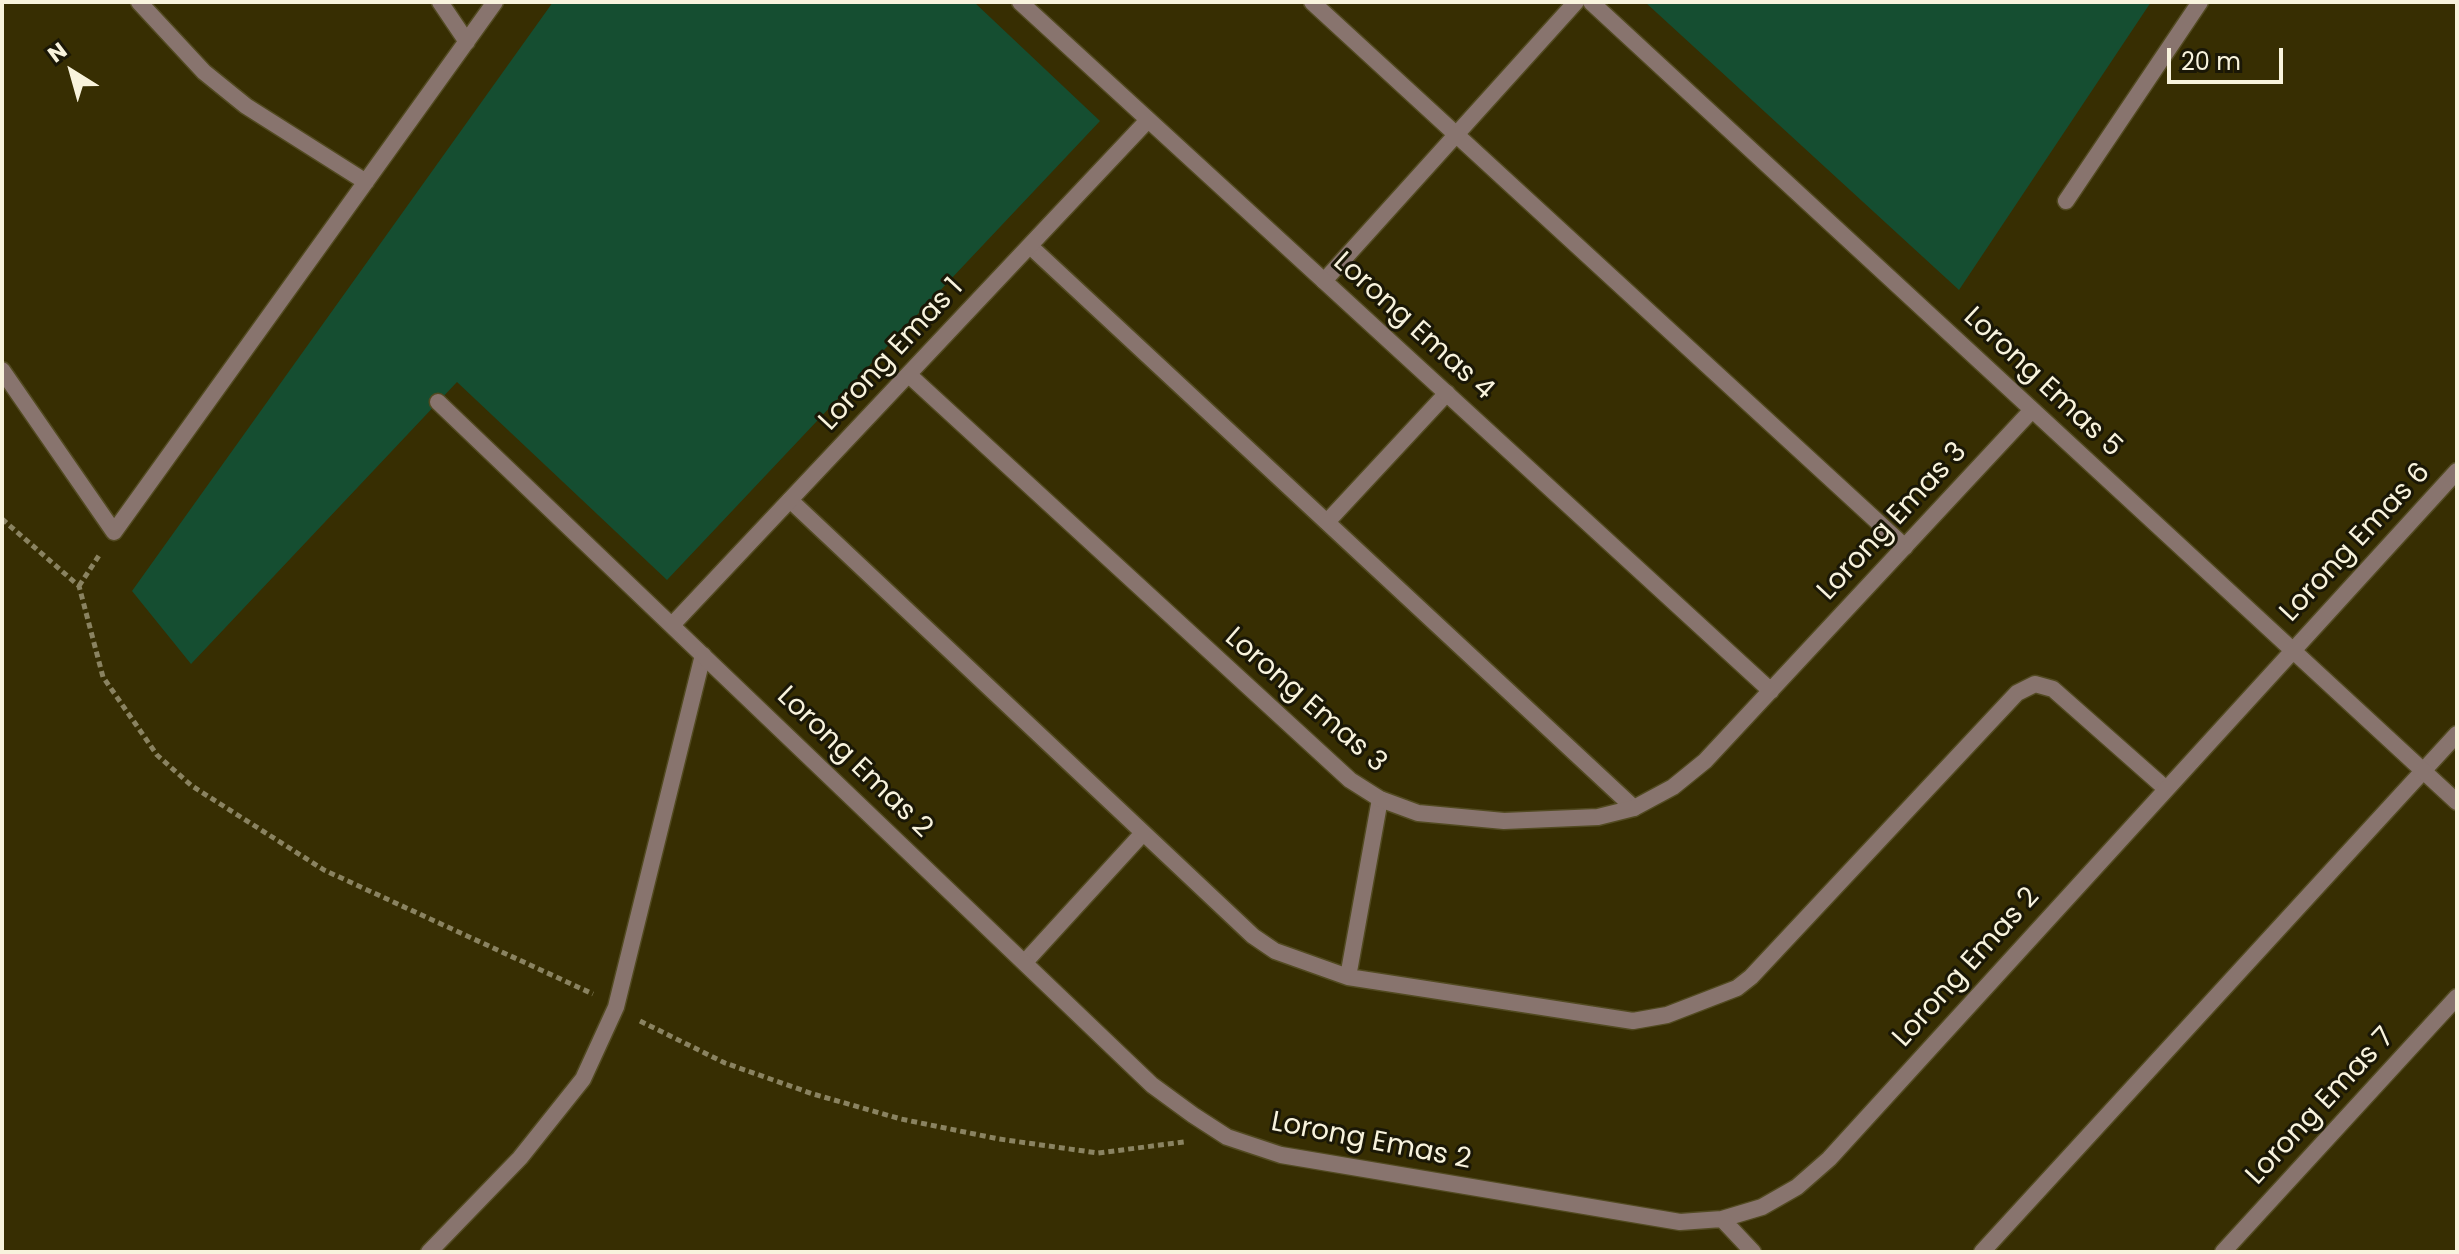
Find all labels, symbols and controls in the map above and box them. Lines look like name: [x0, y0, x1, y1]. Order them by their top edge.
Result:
north arrow: [32, 32, 112, 112]
scale bar: [2171, 32, 2287, 82]
text: N: [41, 35, 73, 70]
text: 20 m: [2181, 45, 2241, 78]
street label: Lorong Emas 4: [1326, 246, 1500, 408]
street label: Lorong Emas 1: [813, 272, 971, 438]
street label: Lorong Emas 5: [1956, 301, 2128, 465]
street label: Lorong Emas 3: [1811, 436, 1975, 608]
street label: Lorong Emas 6: [2274, 457, 2438, 629]
street label: Lorong Emas 3: [1217, 622, 1393, 780]
street label: Lorong Emas 2: [769, 680, 939, 846]
street label: Lorong Emas 2: [1887, 881, 2047, 1055]
street label: Lorong Emas 7: [2240, 1022, 2402, 1192]
street label: Lorong Emas 2: [1268, 1106, 1474, 1178]

